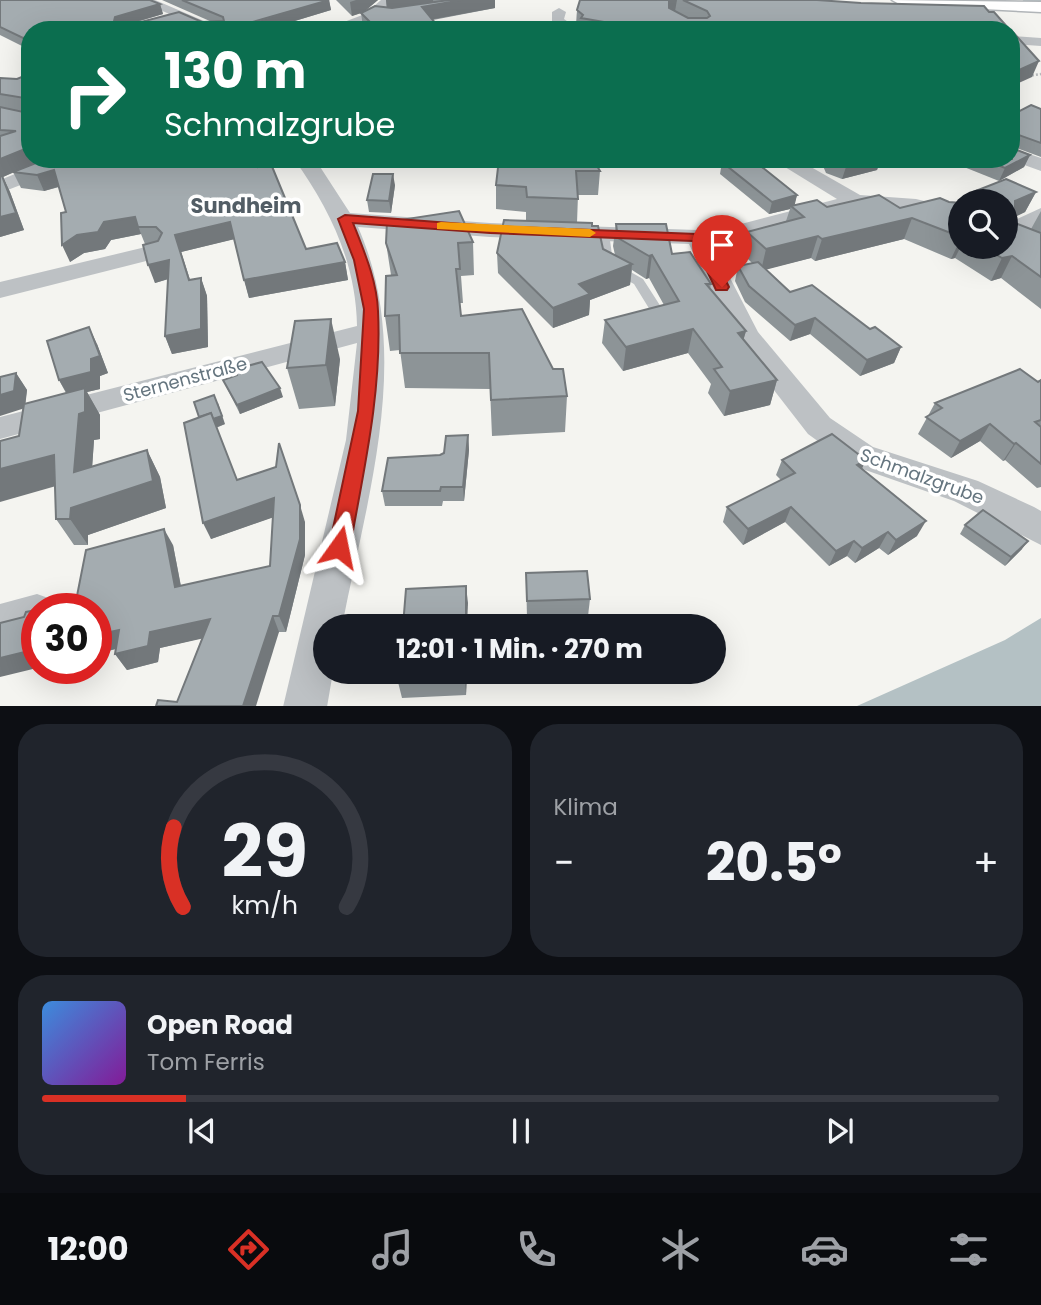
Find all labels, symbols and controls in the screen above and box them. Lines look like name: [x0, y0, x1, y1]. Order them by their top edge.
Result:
text: 130 m: [164, 37, 306, 105]
icon: right: [49, 49, 140, 140]
text: Schmalzgrube: [164, 102, 395, 147]
map controls: [948, 189, 1018, 259]
button: search: [948, 189, 1018, 259]
district label: Sundheim: [190, 191, 302, 220]
pin: [692, 215, 752, 287]
icon: arrive: [703, 226, 741, 264]
street label: Sternenstraße: [120, 350, 250, 408]
street label: Schmalzgrube: [857, 442, 987, 510]
position arrow: [302, 510, 376, 584]
speed limit sign: 30: [21, 593, 112, 684]
text: 12:01 · 1 Min. · 270 m: [396, 631, 643, 667]
text: Klima: [554, 791, 618, 823]
text: 29: [222, 801, 308, 902]
text: 20.5°: [706, 826, 842, 899]
text: −: [554, 836, 574, 889]
text: +: [973, 836, 999, 889]
text: km/h: [231, 887, 298, 922]
text: Open Road: [147, 1007, 293, 1043]
text: Tom Ferris: [147, 1046, 265, 1078]
icon: previous: [183, 1112, 221, 1150]
icon: pause: [502, 1112, 540, 1150]
icon: next: [821, 1112, 859, 1150]
icon: directions: [224, 1225, 273, 1274]
icon: music: [368, 1225, 417, 1274]
icon: phone: [512, 1225, 561, 1274]
icon: climate: [656, 1225, 705, 1274]
icon: car: [800, 1225, 849, 1274]
icon: filters: [944, 1225, 993, 1274]
text: 12:00: [48, 1226, 129, 1271]

